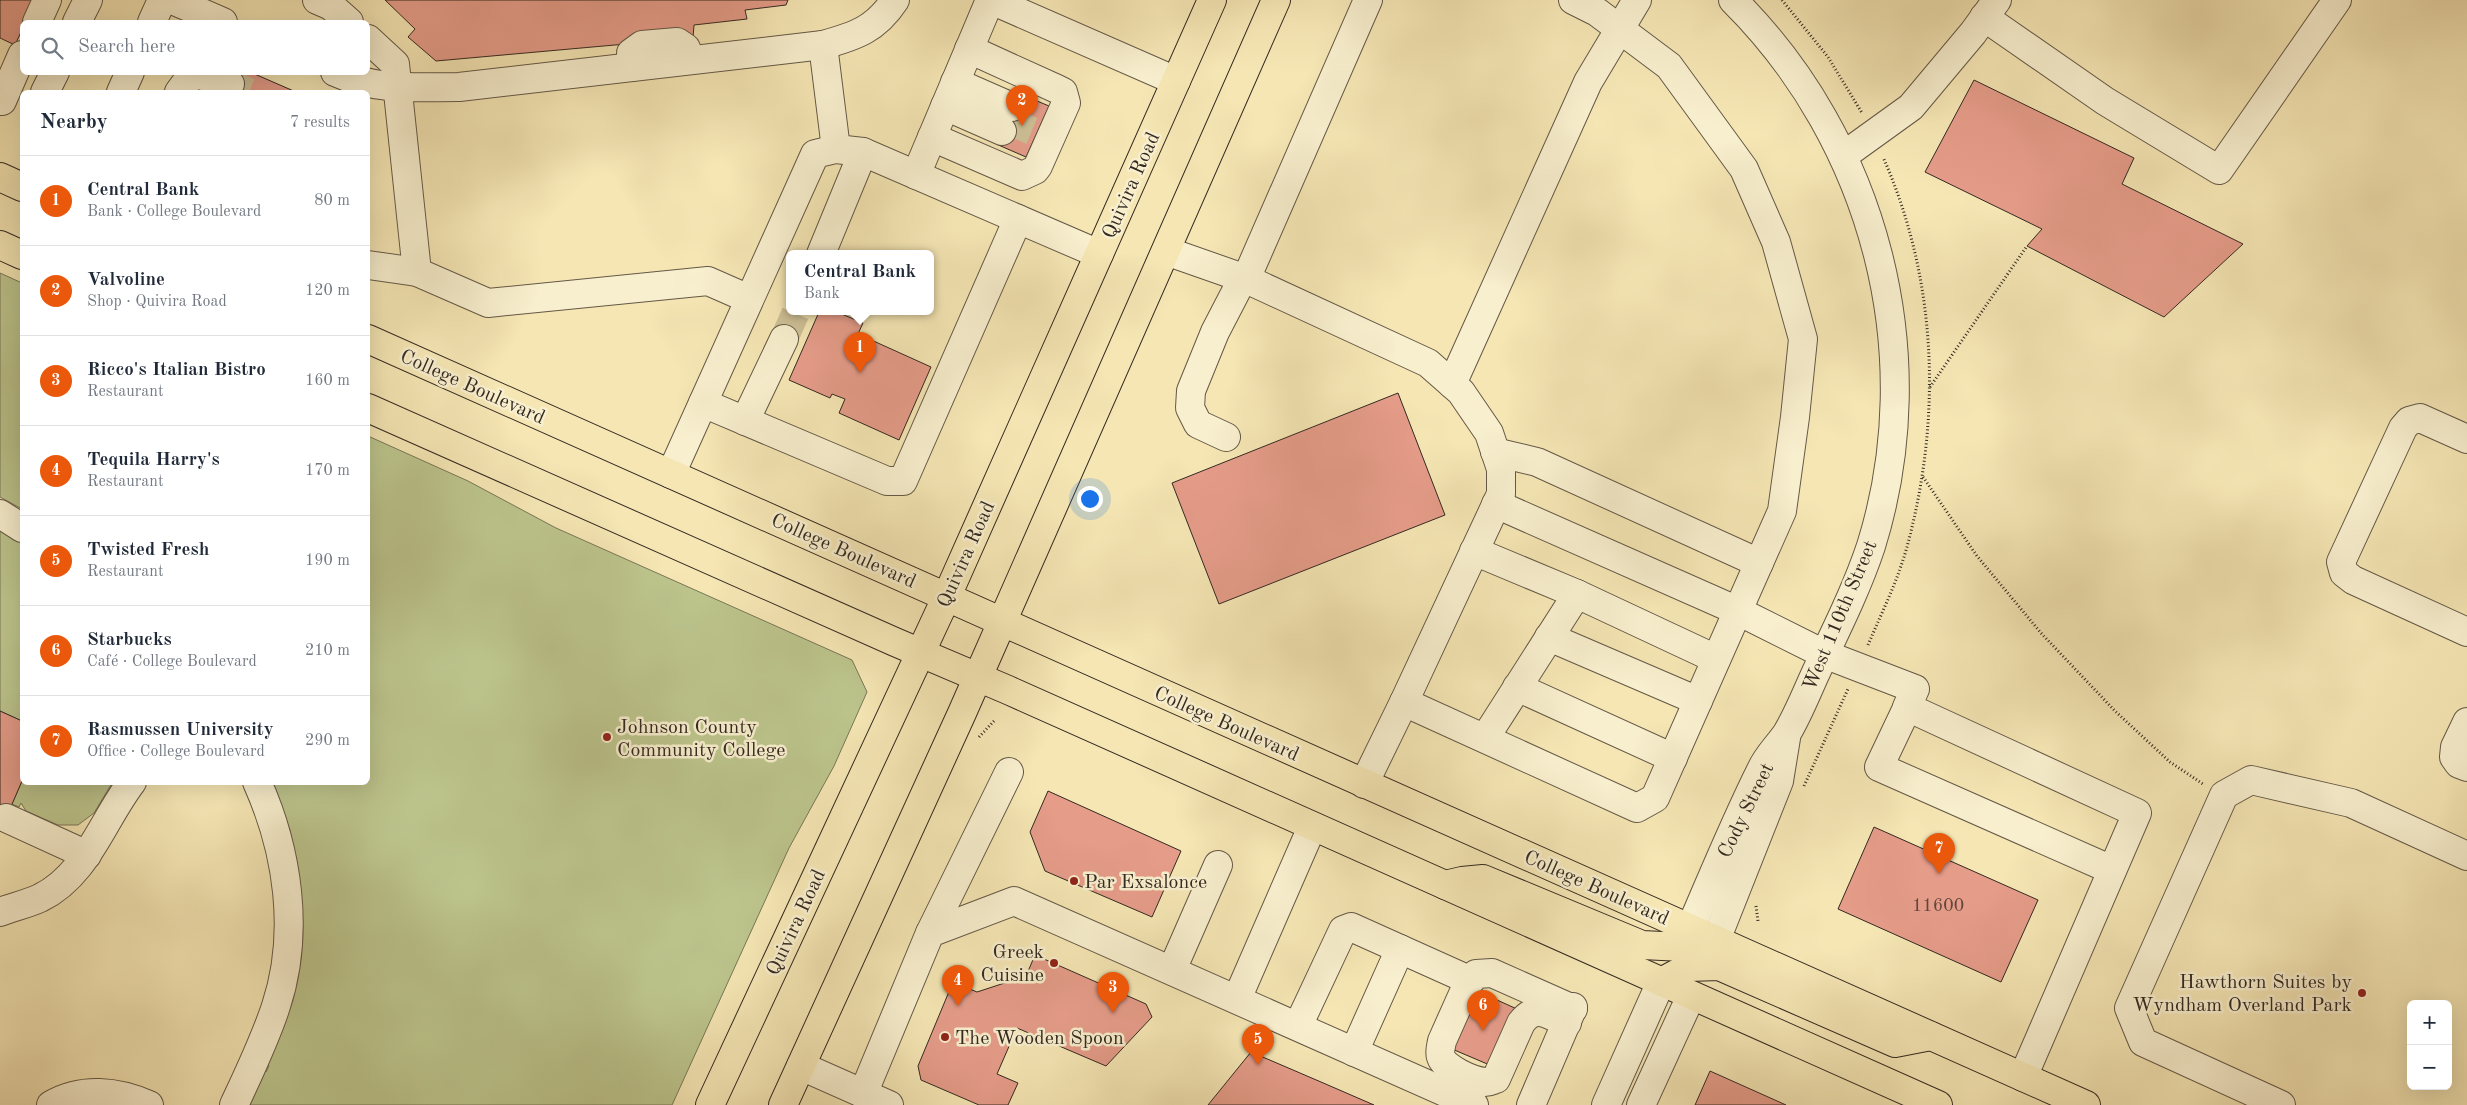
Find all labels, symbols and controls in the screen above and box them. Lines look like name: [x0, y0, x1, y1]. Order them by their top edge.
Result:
search box: [20, 20, 370, 75]
icon: search: [38, 34, 66, 62]
text: Search here: [78, 38, 175, 57]
pin: 2: [1006, 85, 1038, 126]
text: Nearby: [40, 112, 108, 133]
text: 7 results: [290, 115, 350, 131]
street label: Quivira Road: [1099, 130, 1164, 242]
text: Central Bank: [87, 181, 199, 200]
text: 1: [51, 193, 61, 209]
text: 80 m: [314, 193, 350, 209]
text: Bank · College Boulevard: [87, 204, 261, 220]
popup: [786, 250, 934, 315]
text: Central Bank: [804, 263, 916, 282]
text: Valvoline: [87, 271, 165, 290]
text: 2: [51, 283, 61, 299]
text: 120 m: [305, 283, 350, 299]
text: Bank: [804, 286, 840, 302]
text: Shop · Quivira Road: [87, 294, 227, 310]
pin: 1: [844, 332, 876, 373]
street label: College Boulevard: [397, 347, 548, 429]
text: Ricco's Italian Bistro: [87, 361, 266, 380]
text: 3: [51, 373, 61, 389]
text: 160 m: [305, 373, 350, 389]
text: Restaurant: [87, 384, 164, 400]
text: Tequila Harry's: [87, 451, 220, 470]
text: 4: [51, 463, 61, 479]
text: 170 m: [305, 463, 350, 479]
text: Restaurant: [87, 474, 164, 490]
your location: [1077, 486, 1103, 512]
street label: Quivira Road: [934, 499, 999, 611]
street label: College Boulevard: [768, 511, 919, 593]
street label: West 110th Street: [1800, 538, 1882, 694]
text: Twisted Fresh: [87, 541, 209, 560]
text: 5: [51, 553, 61, 569]
text: 190 m: [305, 553, 350, 569]
text: Restaurant: [87, 564, 164, 580]
text: Starbucks: [87, 631, 172, 650]
text: 6: [51, 643, 61, 659]
text: 210 m: [305, 643, 350, 659]
text: Café · College Boulevard: [87, 654, 257, 670]
street label: College Boulevard: [1151, 684, 1302, 766]
place label: Johnson County Community College: [617, 718, 785, 761]
text: Rasmussen University: [87, 721, 274, 740]
marker: Johnson County Community College: [601, 731, 613, 743]
text: 7: [51, 733, 61, 749]
text: 290 m: [305, 733, 350, 749]
text: Office · College Boulevard: [87, 744, 265, 760]
street label: Cody Street: [1715, 760, 1778, 862]
pin: 7: [1923, 833, 1955, 874]
street label: College Boulevard: [1521, 848, 1672, 930]
street label: Quivira Road: [764, 867, 830, 979]
place label: Par Exsalonce: [1084, 873, 1207, 893]
marker: Par Exsalonce: [1068, 875, 1080, 887]
house number: 11600: [1912, 897, 1964, 915]
place label: Greek Cuisine: [980, 943, 1044, 986]
marker: Greek Cuisine: [1048, 957, 1060, 969]
pin: 4: [942, 965, 974, 1006]
pin: 3: [1097, 972, 1129, 1013]
place label: Hawthorn Suites by Wyndham Overland Park: [2132, 973, 2352, 1016]
marker: Hawthorn Suites by Wyndham Overland Park: [2356, 987, 2368, 999]
pin: 6: [1467, 990, 1499, 1031]
map controls: [2407, 1000, 2452, 1090]
button: +: [2407, 1000, 2452, 1045]
pin: 5: [1242, 1024, 1274, 1065]
place label: The Wooden Spoon: [955, 1029, 1124, 1049]
marker: The Wooden Spoon: [939, 1031, 951, 1043]
button: −: [2407, 1045, 2452, 1090]

